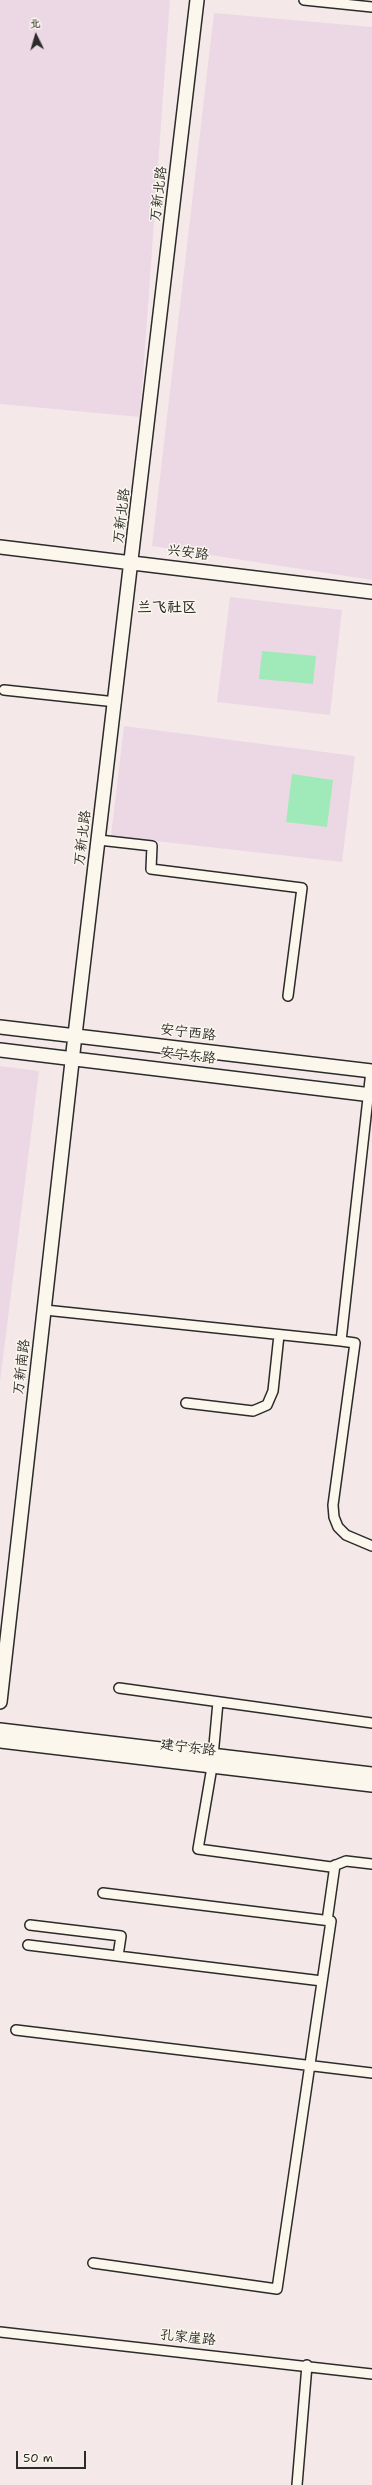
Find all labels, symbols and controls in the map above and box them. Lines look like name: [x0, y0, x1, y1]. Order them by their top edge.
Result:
north arrow: [16, 16, 56, 56]
text: 北: [29, 16, 41, 31]
street label: 万新北路: [147, 165, 171, 223]
street label: 万新北路: [110, 487, 134, 545]
street label: 兴安路: [166, 542, 210, 564]
district label: 兰飞社区: [137, 599, 197, 617]
street label: 万新北路: [71, 809, 95, 867]
street label: 安宁西路: [159, 1021, 217, 1045]
street label: 安宁东路: [159, 1044, 217, 1068]
street label: 万新南路: [10, 1338, 34, 1396]
street label: 建宁东路: [159, 1736, 217, 1760]
street label: 孔家崖路: [159, 2327, 217, 2349]
scale bar: [18, 2443, 88, 2469]
text: 50 m: [23, 2450, 53, 2466]

